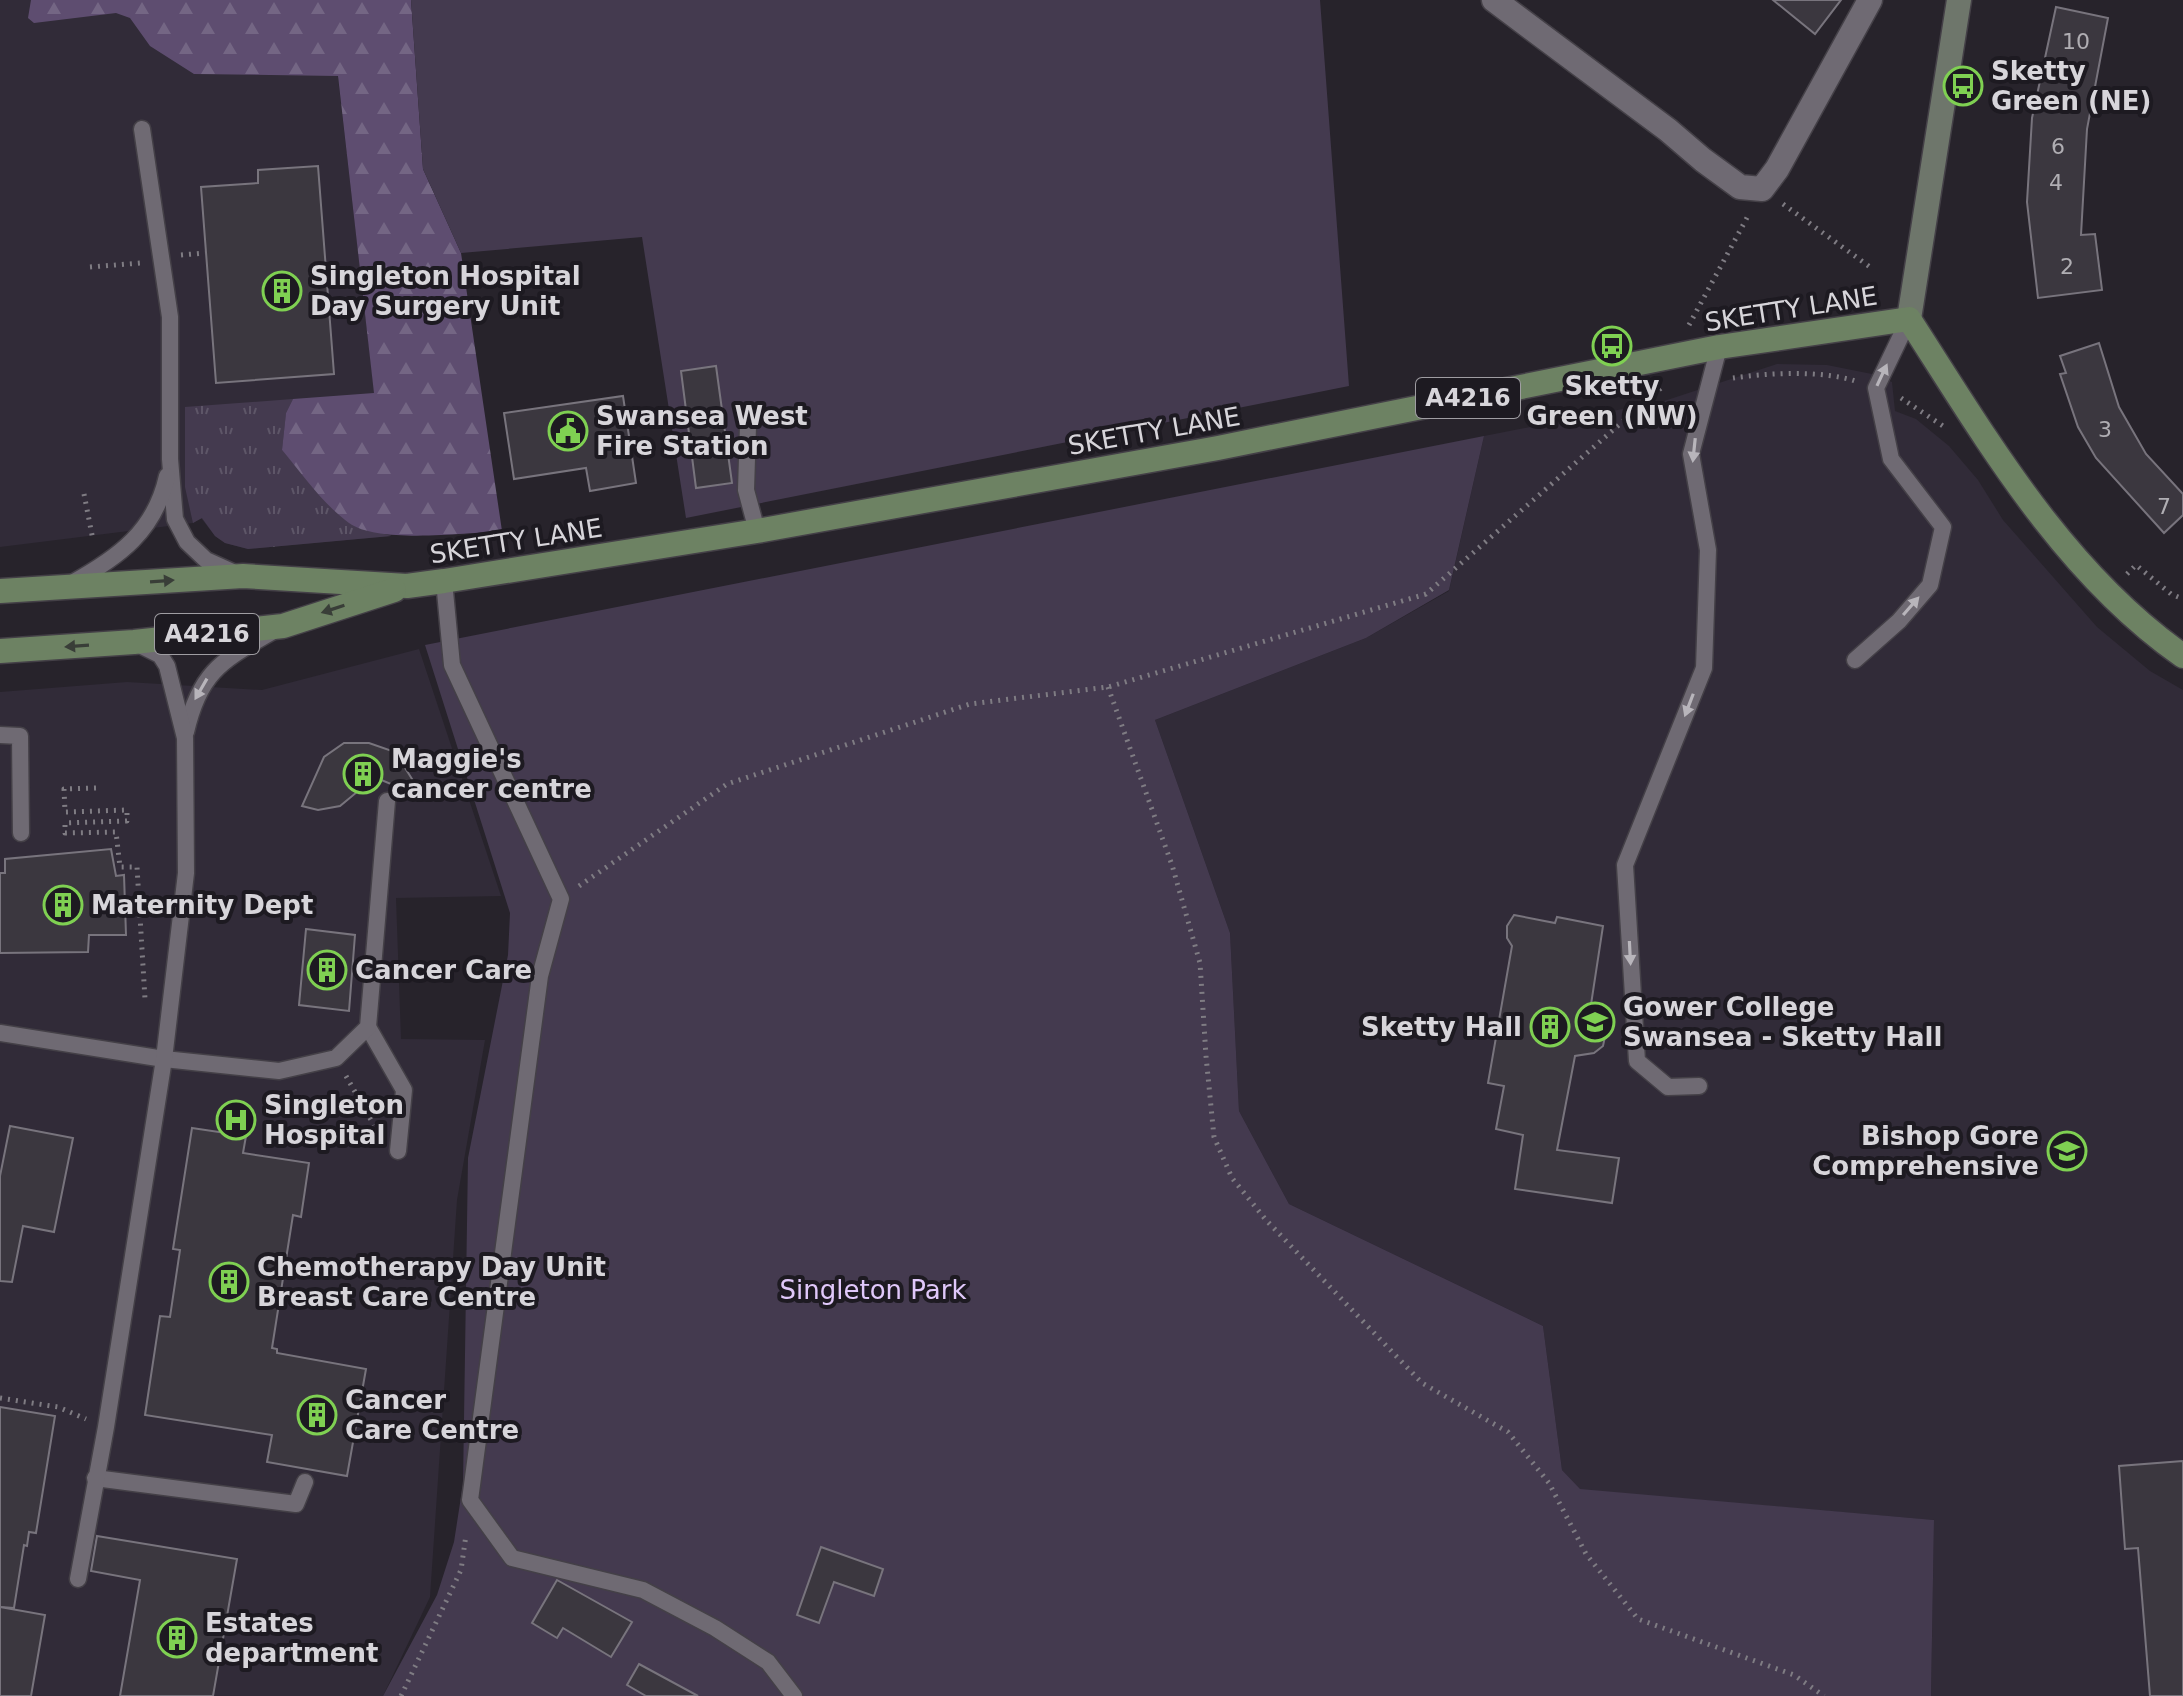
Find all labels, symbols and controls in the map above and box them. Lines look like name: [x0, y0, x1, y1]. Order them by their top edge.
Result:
house number: 10: [2062, 29, 2090, 54]
place label: Sketty Green (NE): [1991, 56, 2151, 116]
bus stop icon: Sketty Green (NE): [1942, 65, 1984, 107]
house number: 6: [2051, 134, 2065, 159]
house number: 4: [2049, 170, 2063, 195]
house number: 2: [2060, 254, 2074, 279]
place label: Singleton Hospital Day Surgery Unit: [310, 261, 581, 321]
building icon: Singleton Hospital Day Surgery Unit: [261, 270, 303, 312]
street label: SKETTY LANE: [1703, 281, 1879, 337]
bus stop icon: Sketty Green (NW): [1591, 325, 1633, 367]
one-way arrow: [1875, 363, 1889, 387]
place label: Sketty Green (NW): [1526, 371, 1698, 431]
road number: A4216: [1416, 378, 1520, 418]
place label: Swansea West Fire Station: [596, 401, 808, 461]
street label: SKETTY LANE: [1066, 401, 1242, 461]
public building icon: Swansea West Fire Station: [547, 410, 589, 452]
house number: 3: [2098, 417, 2112, 442]
one-way arrow: [1688, 438, 1701, 463]
house number: 7: [2157, 494, 2171, 519]
street label: SKETTY LANE: [428, 513, 604, 569]
one-way arrow: [150, 575, 175, 588]
one-way arrow: [1902, 597, 1920, 616]
one-way arrow: [321, 604, 345, 616]
road number: A4216: [155, 614, 259, 654]
one-way arrow: [64, 640, 89, 653]
one-way arrow: [194, 678, 208, 701]
one-way arrow: [1682, 694, 1695, 718]
place label: Maggie's cancer centre: [391, 744, 592, 804]
building icon: Maggie's cancer centre: [342, 753, 384, 795]
building icon: Maternity Dept: [42, 884, 84, 926]
place label: Maternity Dept: [91, 890, 313, 920]
one-way arrow: [1623, 941, 1636, 966]
building icon: Cancer Care: [306, 949, 348, 991]
place label: Cancer Care: [355, 955, 532, 985]
place label: Gower College Swansea - Sketty Hall: [1623, 992, 1942, 1052]
school or university icon: Gower College Swansea - Sketty Hall: [1574, 1001, 1616, 1043]
building icon: Sketty Hall: [1529, 1006, 1571, 1048]
place label: Sketty Hall: [1361, 1012, 1522, 1042]
place label: Singleton Hospital: [264, 1090, 404, 1150]
hospital icon: Singleton Hospital: [215, 1099, 257, 1141]
place label: Bishop Gore Comprehensive: [1812, 1121, 2039, 1181]
school or university icon: Bishop Gore Comprehensive: [2046, 1130, 2088, 1172]
place label: Chemotherapy Day Unit Breast Care Centre: [257, 1252, 606, 1312]
building icon: Chemotherapy Day Unit Breast Care Centre: [208, 1261, 250, 1303]
park label: Singleton Park: [780, 1275, 966, 1305]
place label: Cancer Care Centre: [345, 1385, 519, 1445]
building icon: Cancer Care Centre: [296, 1394, 338, 1436]
place label: Estates department: [205, 1608, 378, 1668]
building icon: Estates department: [156, 1617, 198, 1659]

